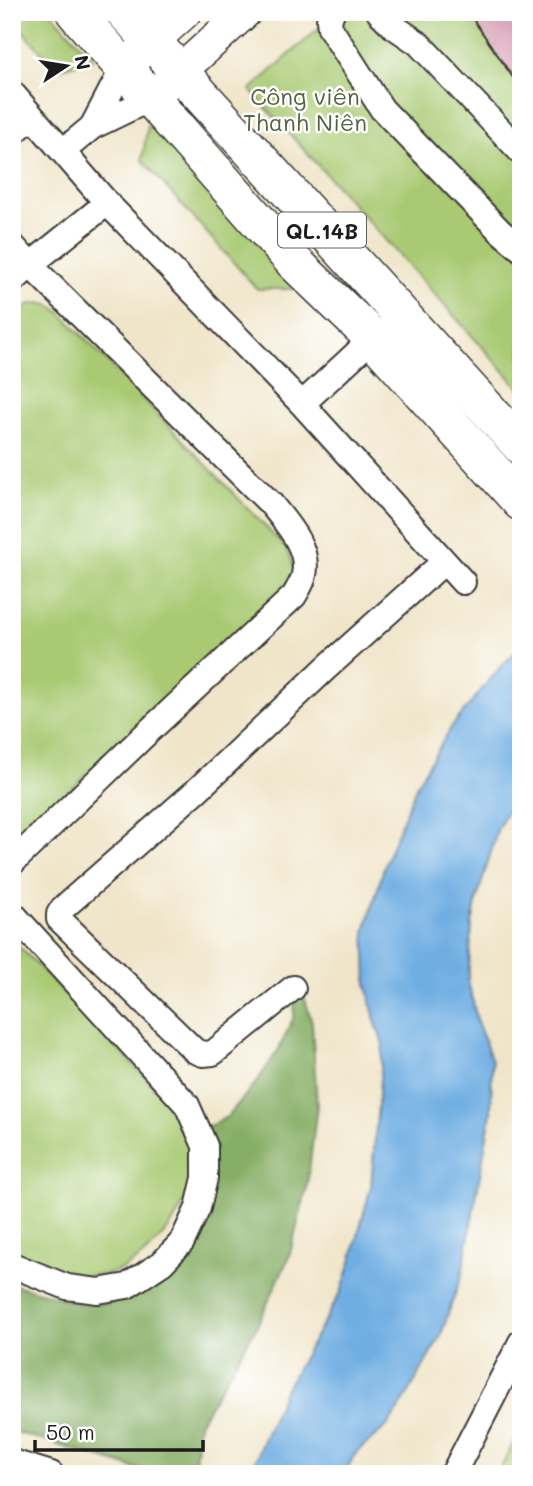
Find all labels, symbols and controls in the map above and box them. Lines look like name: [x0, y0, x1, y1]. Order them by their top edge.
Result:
north arrow: [32, 32, 102, 102]
text: N: [69, 53, 97, 72]
park label: Công viên Thanh Niên: [243, 81, 367, 137]
road number: QL.14B: [278, 212, 366, 247]
scale bar: [35, 1409, 203, 1453]
text: 50 m: [46, 1418, 95, 1445]

